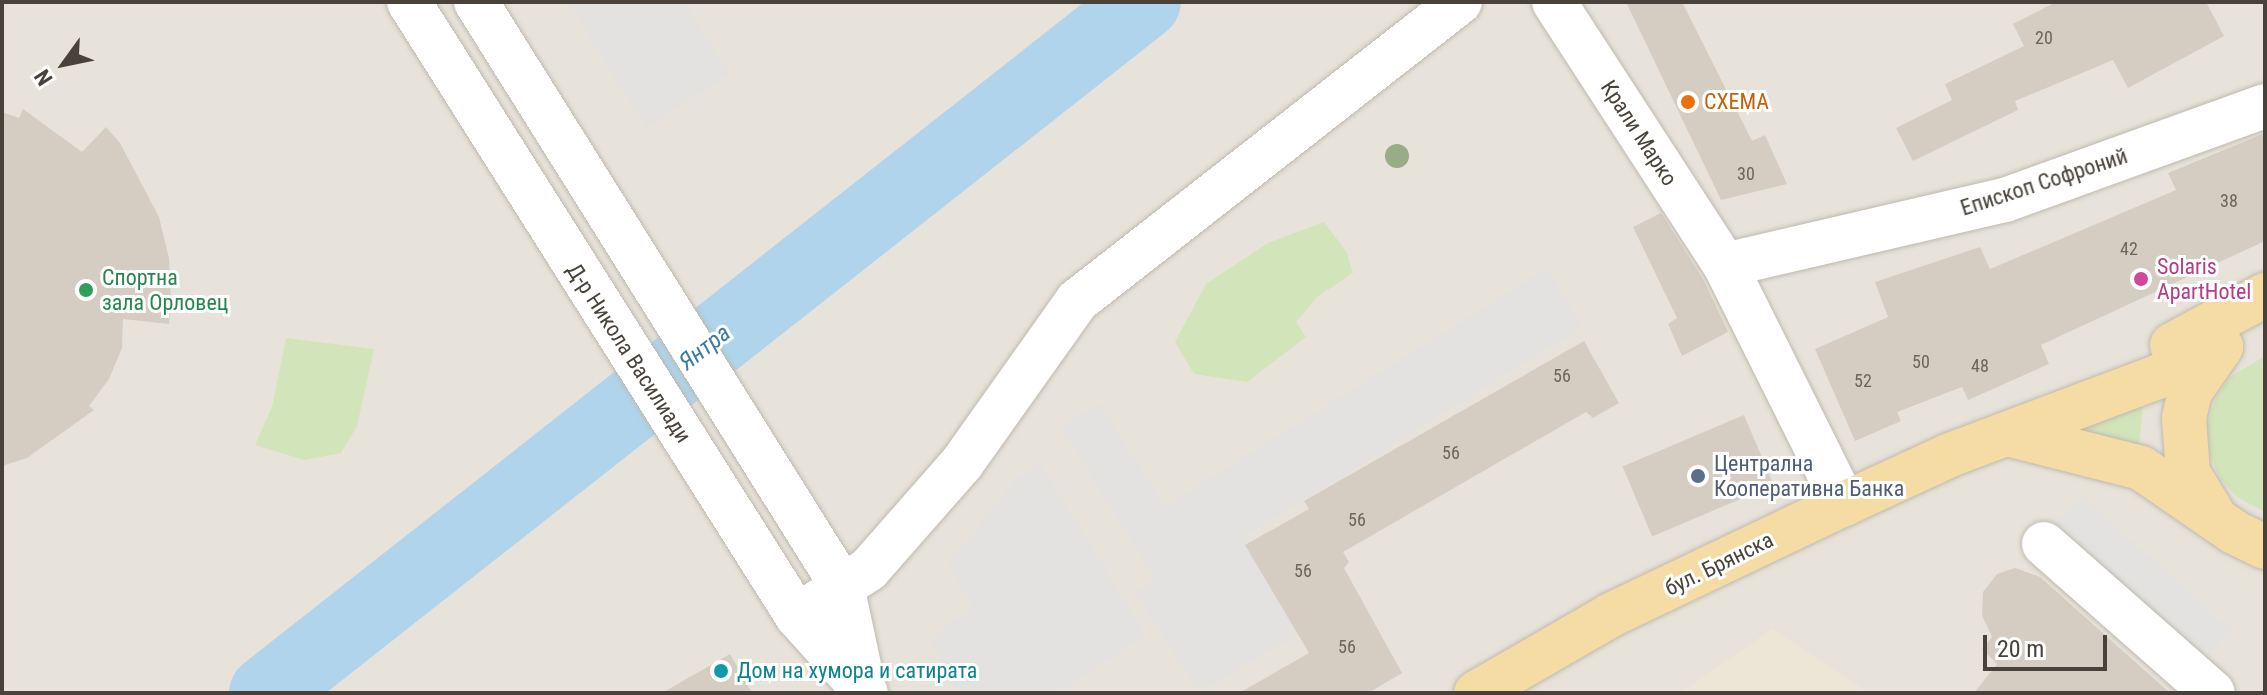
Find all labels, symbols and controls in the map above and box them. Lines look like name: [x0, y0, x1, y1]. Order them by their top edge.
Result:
north arrow: [24, 24, 104, 104]
house number: 20: [2035, 27, 2053, 49]
text: N: [29, 65, 58, 90]
street label: Крали Марко: [1595, 75, 1683, 191]
place label: СХЕМА: [1704, 89, 1769, 115]
marker: СХЕМА: [1679, 93, 1697, 111]
street label: Епископ Софроний: [1957, 143, 2131, 221]
house number: 30: [1737, 163, 1755, 185]
house number: 38: [2220, 190, 2238, 212]
house number: 42: [2120, 238, 2138, 260]
place label: Solaris ApartHotel: [2157, 253, 2251, 304]
street label: Д-р Никола Василиади: [561, 258, 697, 448]
place label: Спортна зала Орловец: [102, 264, 228, 316]
marker: Solaris ApartHotel: [2132, 270, 2150, 288]
marker: Спортна зала Орловец: [77, 281, 95, 299]
water label: Янтра: [673, 319, 737, 377]
house number: 50: [1912, 351, 1930, 373]
house number: 48: [1971, 355, 1989, 377]
house number: 56: [1553, 365, 1571, 387]
house number: 52: [1854, 370, 1872, 392]
house number: 56: [1442, 442, 1460, 464]
place label: Централна Кооперативна Банка: [1714, 450, 1904, 502]
marker: Централна Кооперативна Банка: [1689, 467, 1707, 485]
house number: 56: [1348, 509, 1366, 531]
street label: бул. Брянска: [1660, 526, 1778, 602]
house number: 56: [1294, 560, 1312, 582]
scale bar: [1987, 619, 2111, 669]
text: 20 m: [1997, 635, 2044, 663]
house number: 56: [1338, 636, 1356, 658]
place label: Дом на хумора и сатирата: [737, 658, 977, 684]
marker: Дом на хумора и сатирата: [712, 662, 730, 680]

